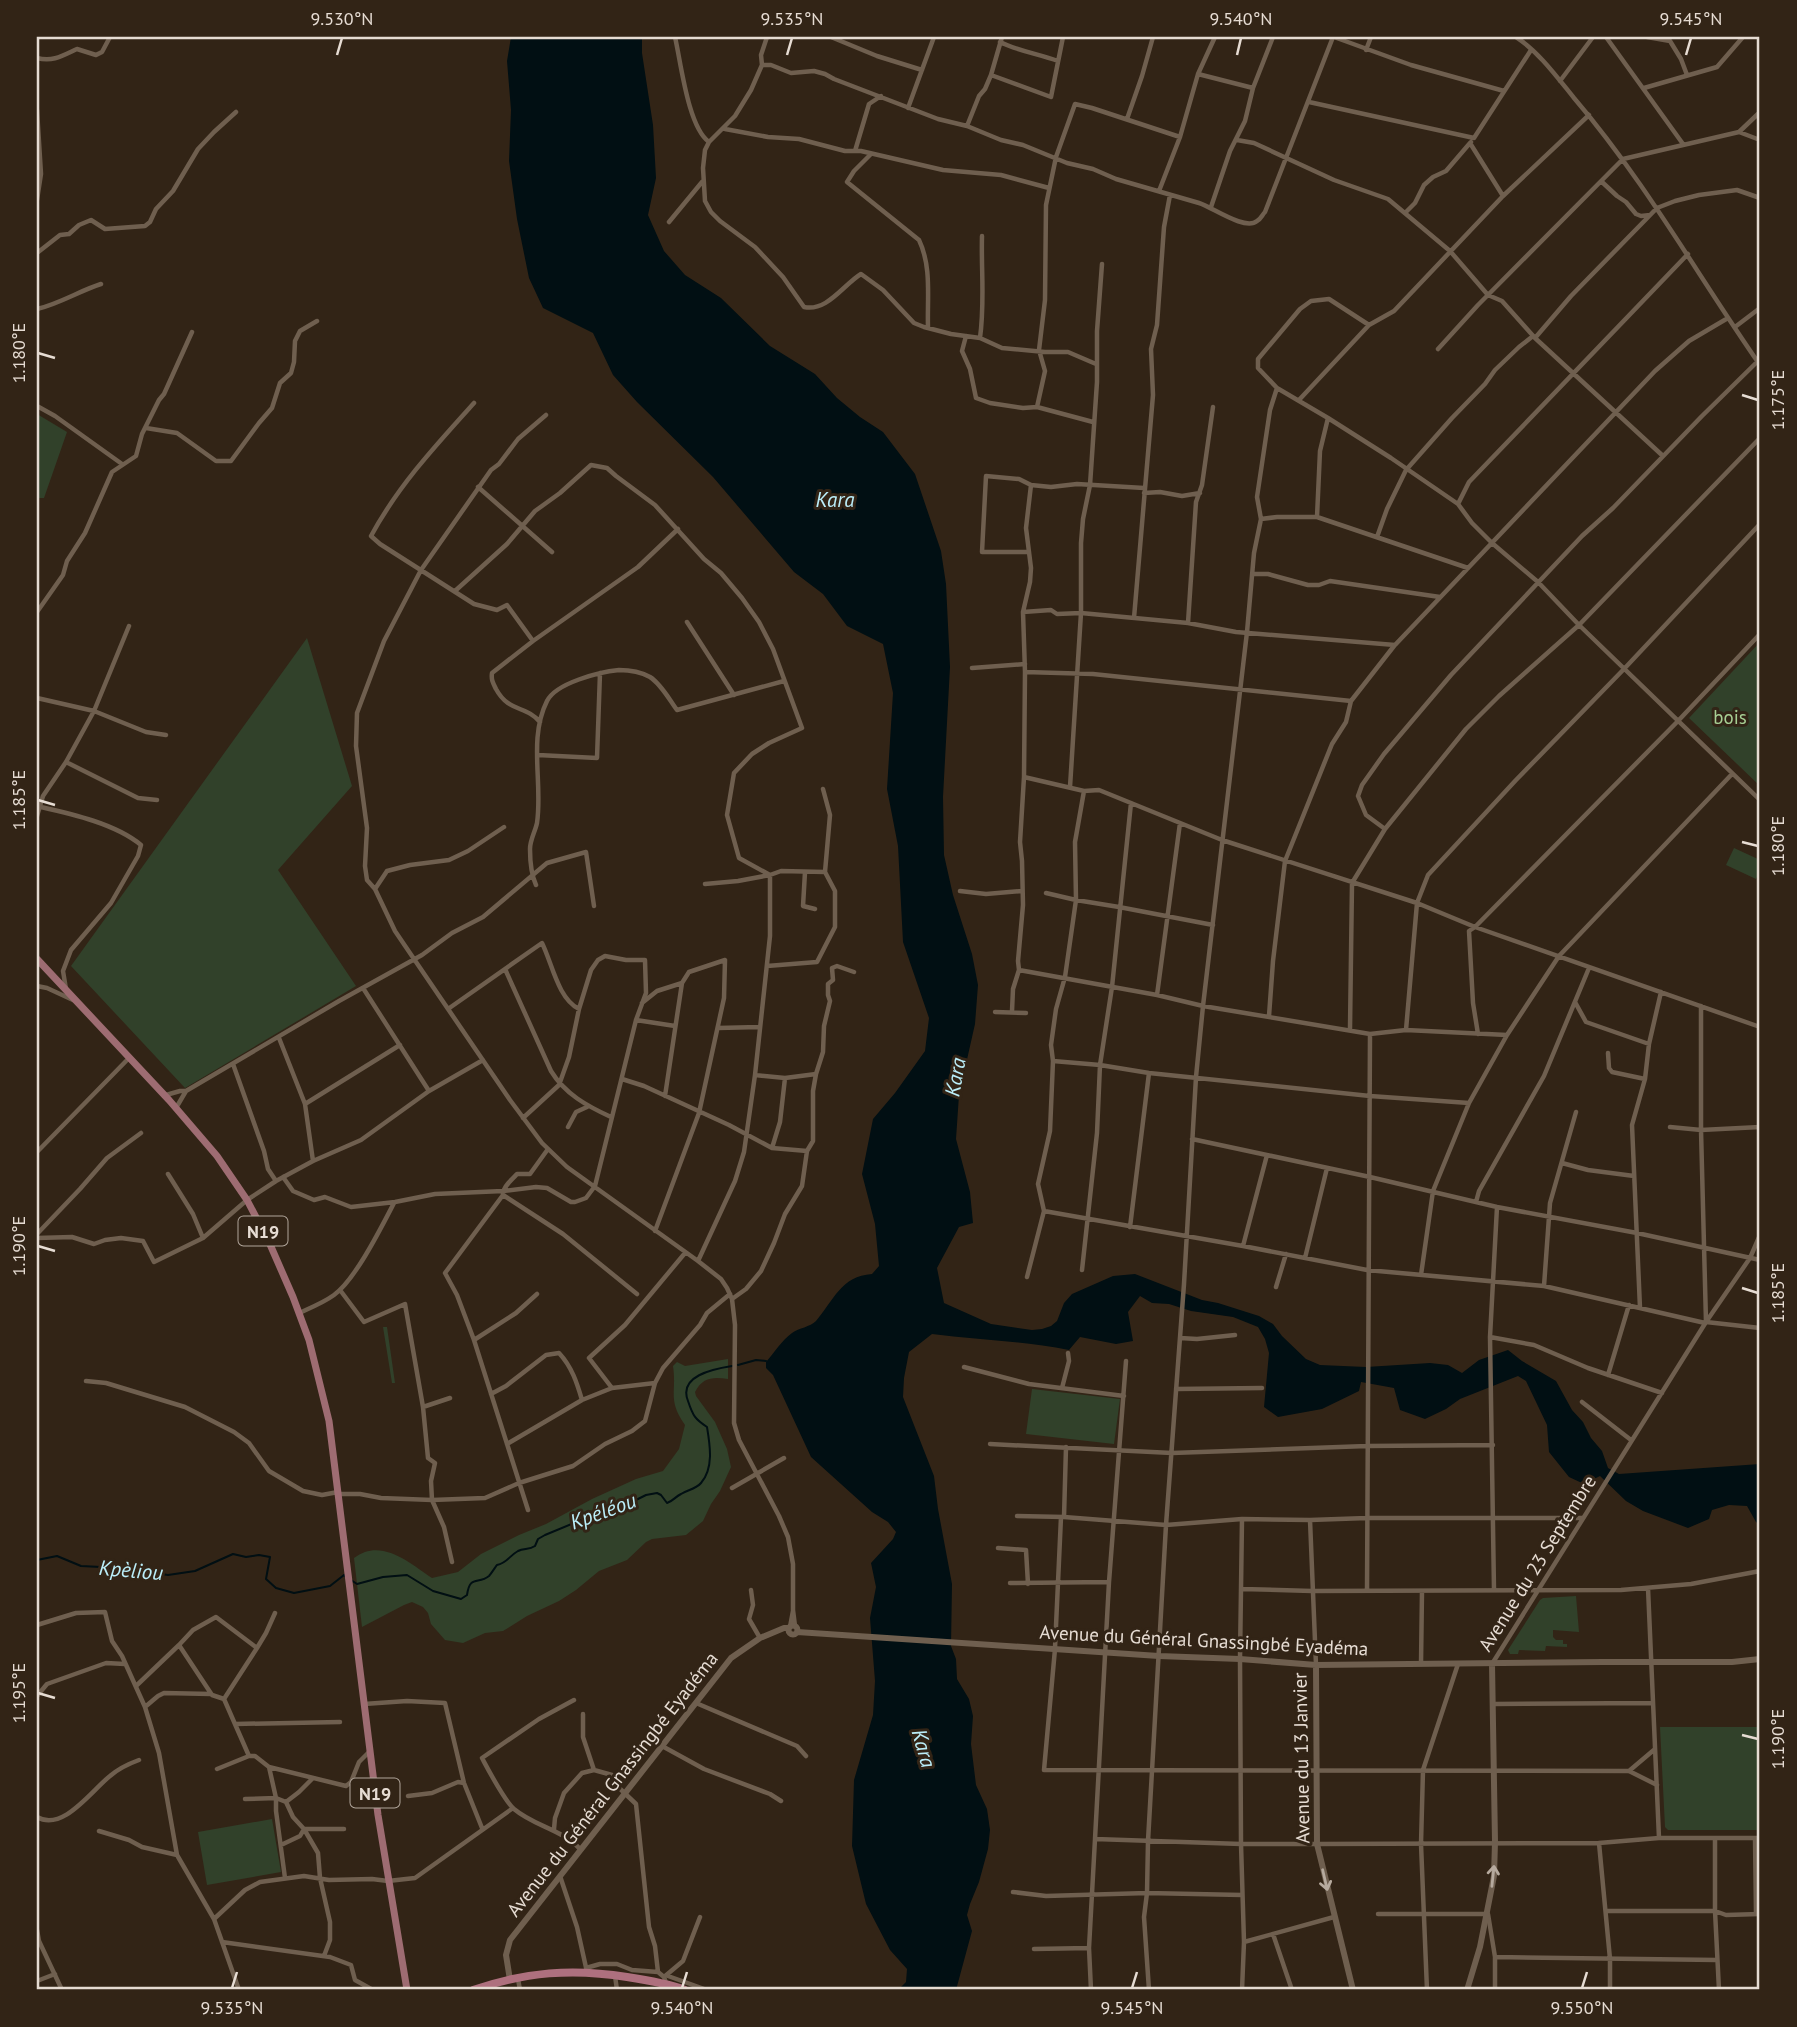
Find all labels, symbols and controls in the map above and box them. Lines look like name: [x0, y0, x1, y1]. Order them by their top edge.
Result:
text: 9.530°N: [311, 7, 373, 30]
text: 9.535°N: [761, 7, 823, 30]
text: 9.540°N: [1210, 7, 1272, 30]
text: 9.545°N: [1660, 7, 1722, 30]
text: 1.180°E: [7, 323, 30, 383]
text: 1.175°E: [1766, 370, 1789, 430]
water label: Kara: [816, 486, 855, 513]
park label: bois: [1713, 705, 1747, 729]
text: 1.185°E: [7, 770, 30, 830]
text: 1.180°E: [1766, 816, 1789, 876]
water label: Kara: [938, 1055, 972, 1098]
text: 1.190°E: [7, 1216, 30, 1276]
road number: N19: [238, 1216, 288, 1246]
text: 1.185°E: [1766, 1263, 1789, 1323]
street label: Avenue du 23 Septembre: [1473, 1470, 1601, 1656]
water label: Kpéléou: [566, 1486, 640, 1535]
water label: Kpèliou: [98, 1554, 164, 1586]
street label: Avenue du Général Gnassingbé Eyadéma: [1039, 1619, 1369, 1661]
street label: Avenue du Général Gnassingbé Eyadéma: [501, 1647, 723, 1921]
text: 1.195°E: [7, 1663, 30, 1723]
street label: Avenue du 13 Janvier: [1287, 1672, 1314, 1844]
text: 1.190°E: [1766, 1709, 1789, 1769]
water label: Kara: [906, 1726, 943, 1771]
road number: N19: [350, 1778, 400, 1808]
one-way arrow: [1487, 1865, 1500, 1888]
one-way arrow: [1319, 1868, 1332, 1891]
text: 9.535°N: [201, 1996, 263, 2019]
text: 9.540°N: [651, 1996, 713, 2019]
text: 9.545°N: [1101, 1996, 1163, 2019]
text: 9.550°N: [1551, 1996, 1613, 2019]

